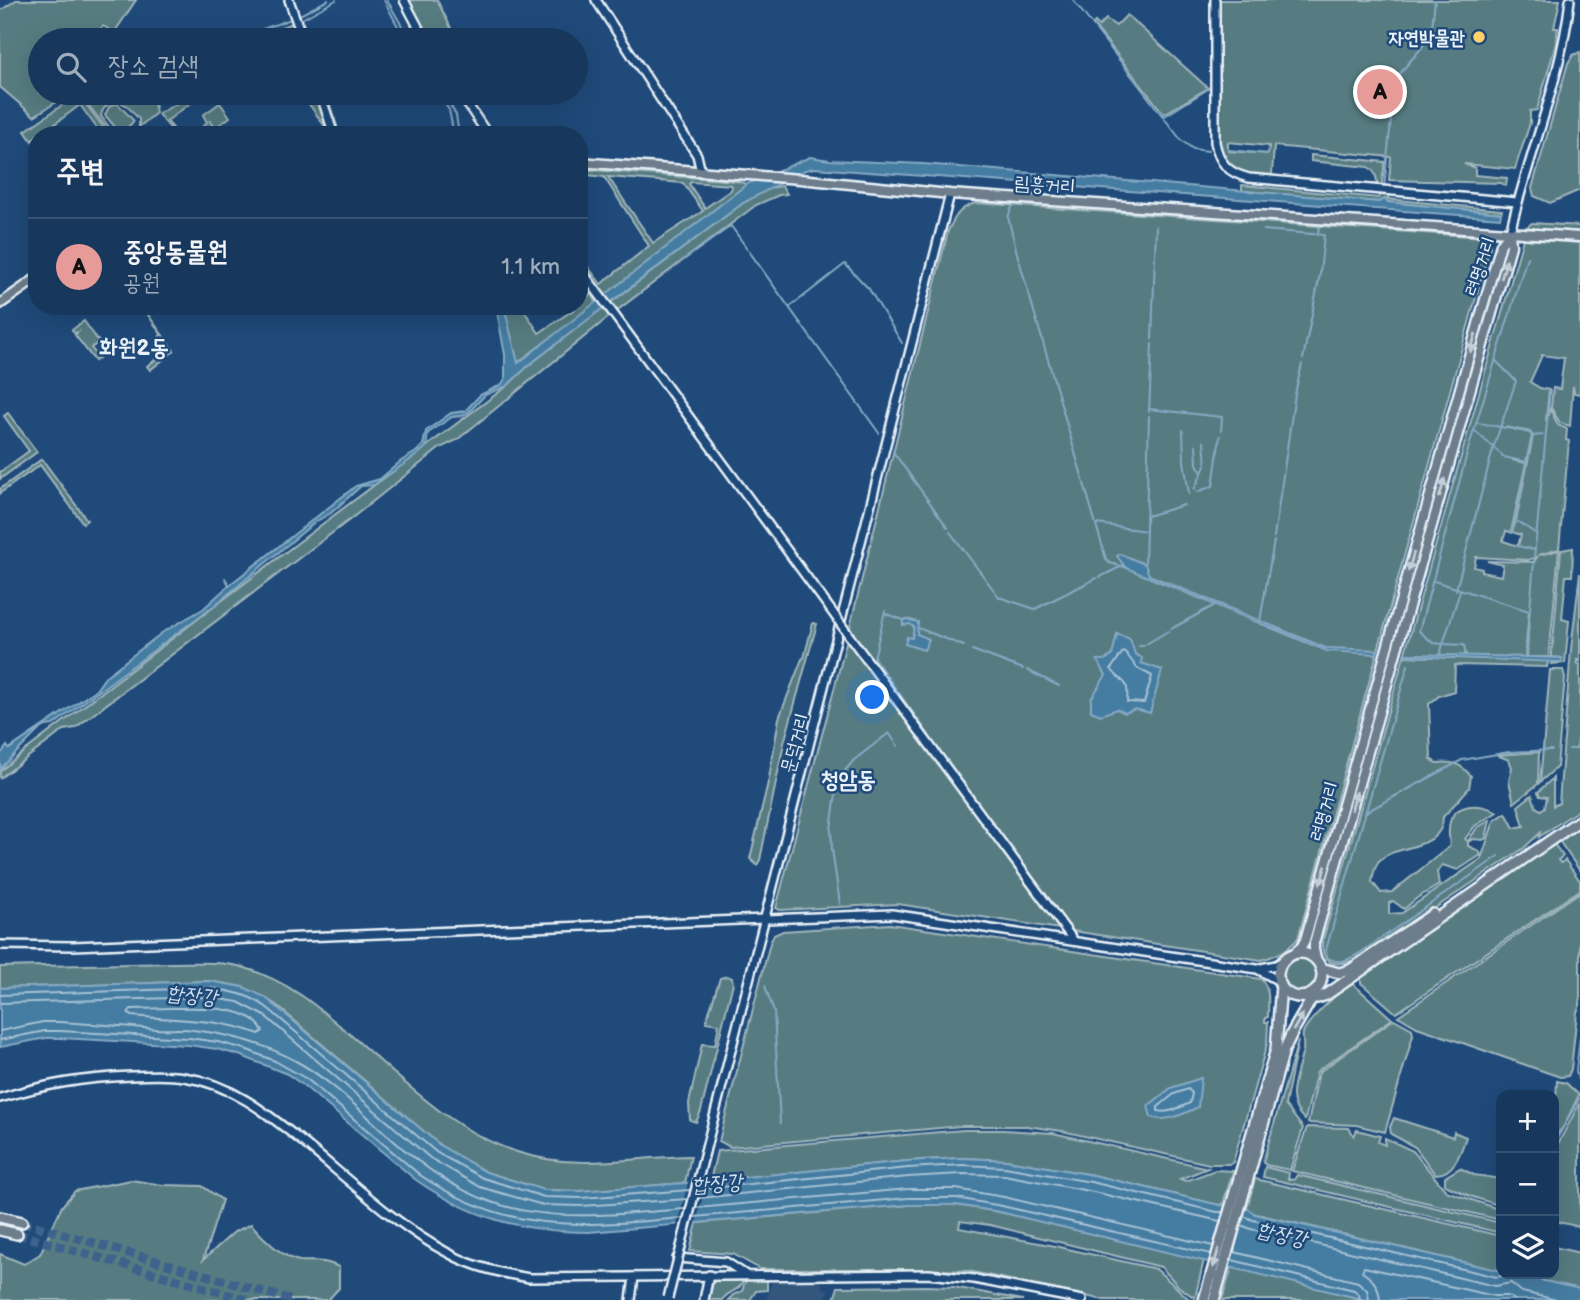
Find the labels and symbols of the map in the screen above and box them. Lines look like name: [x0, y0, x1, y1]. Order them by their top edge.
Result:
place label: 자연박물관: [1389, 27, 1466, 50]
marker: 자연박물관: [1471, 29, 1487, 45]
pin: A: [1357, 66, 1403, 118]
street label: 림흥거리: [1014, 172, 1076, 199]
street label: 려명거리: [1460, 234, 1501, 299]
one-way arrow: [1500, 258, 1510, 279]
one-way arrow: [1467, 332, 1477, 353]
district label: 화원2동: [99, 334, 169, 362]
one-way arrow: [1438, 477, 1448, 498]
one-way arrow: [1405, 551, 1416, 573]
your location: [855, 680, 889, 714]
street label: 문덕거리: [776, 711, 814, 776]
district label: 청암동: [820, 766, 876, 794]
street label: 려명거리: [1305, 779, 1344, 844]
one-way arrow: [1349, 790, 1360, 812]
one-way arrow: [1318, 865, 1328, 886]
water label: 합장강: [165, 980, 221, 1011]
one-way arrow: [1292, 1012, 1304, 1031]
water label: 합장강: [691, 1169, 745, 1198]
water label: 합장강: [1254, 1217, 1311, 1253]
one-way arrow: [1210, 1248, 1220, 1269]

